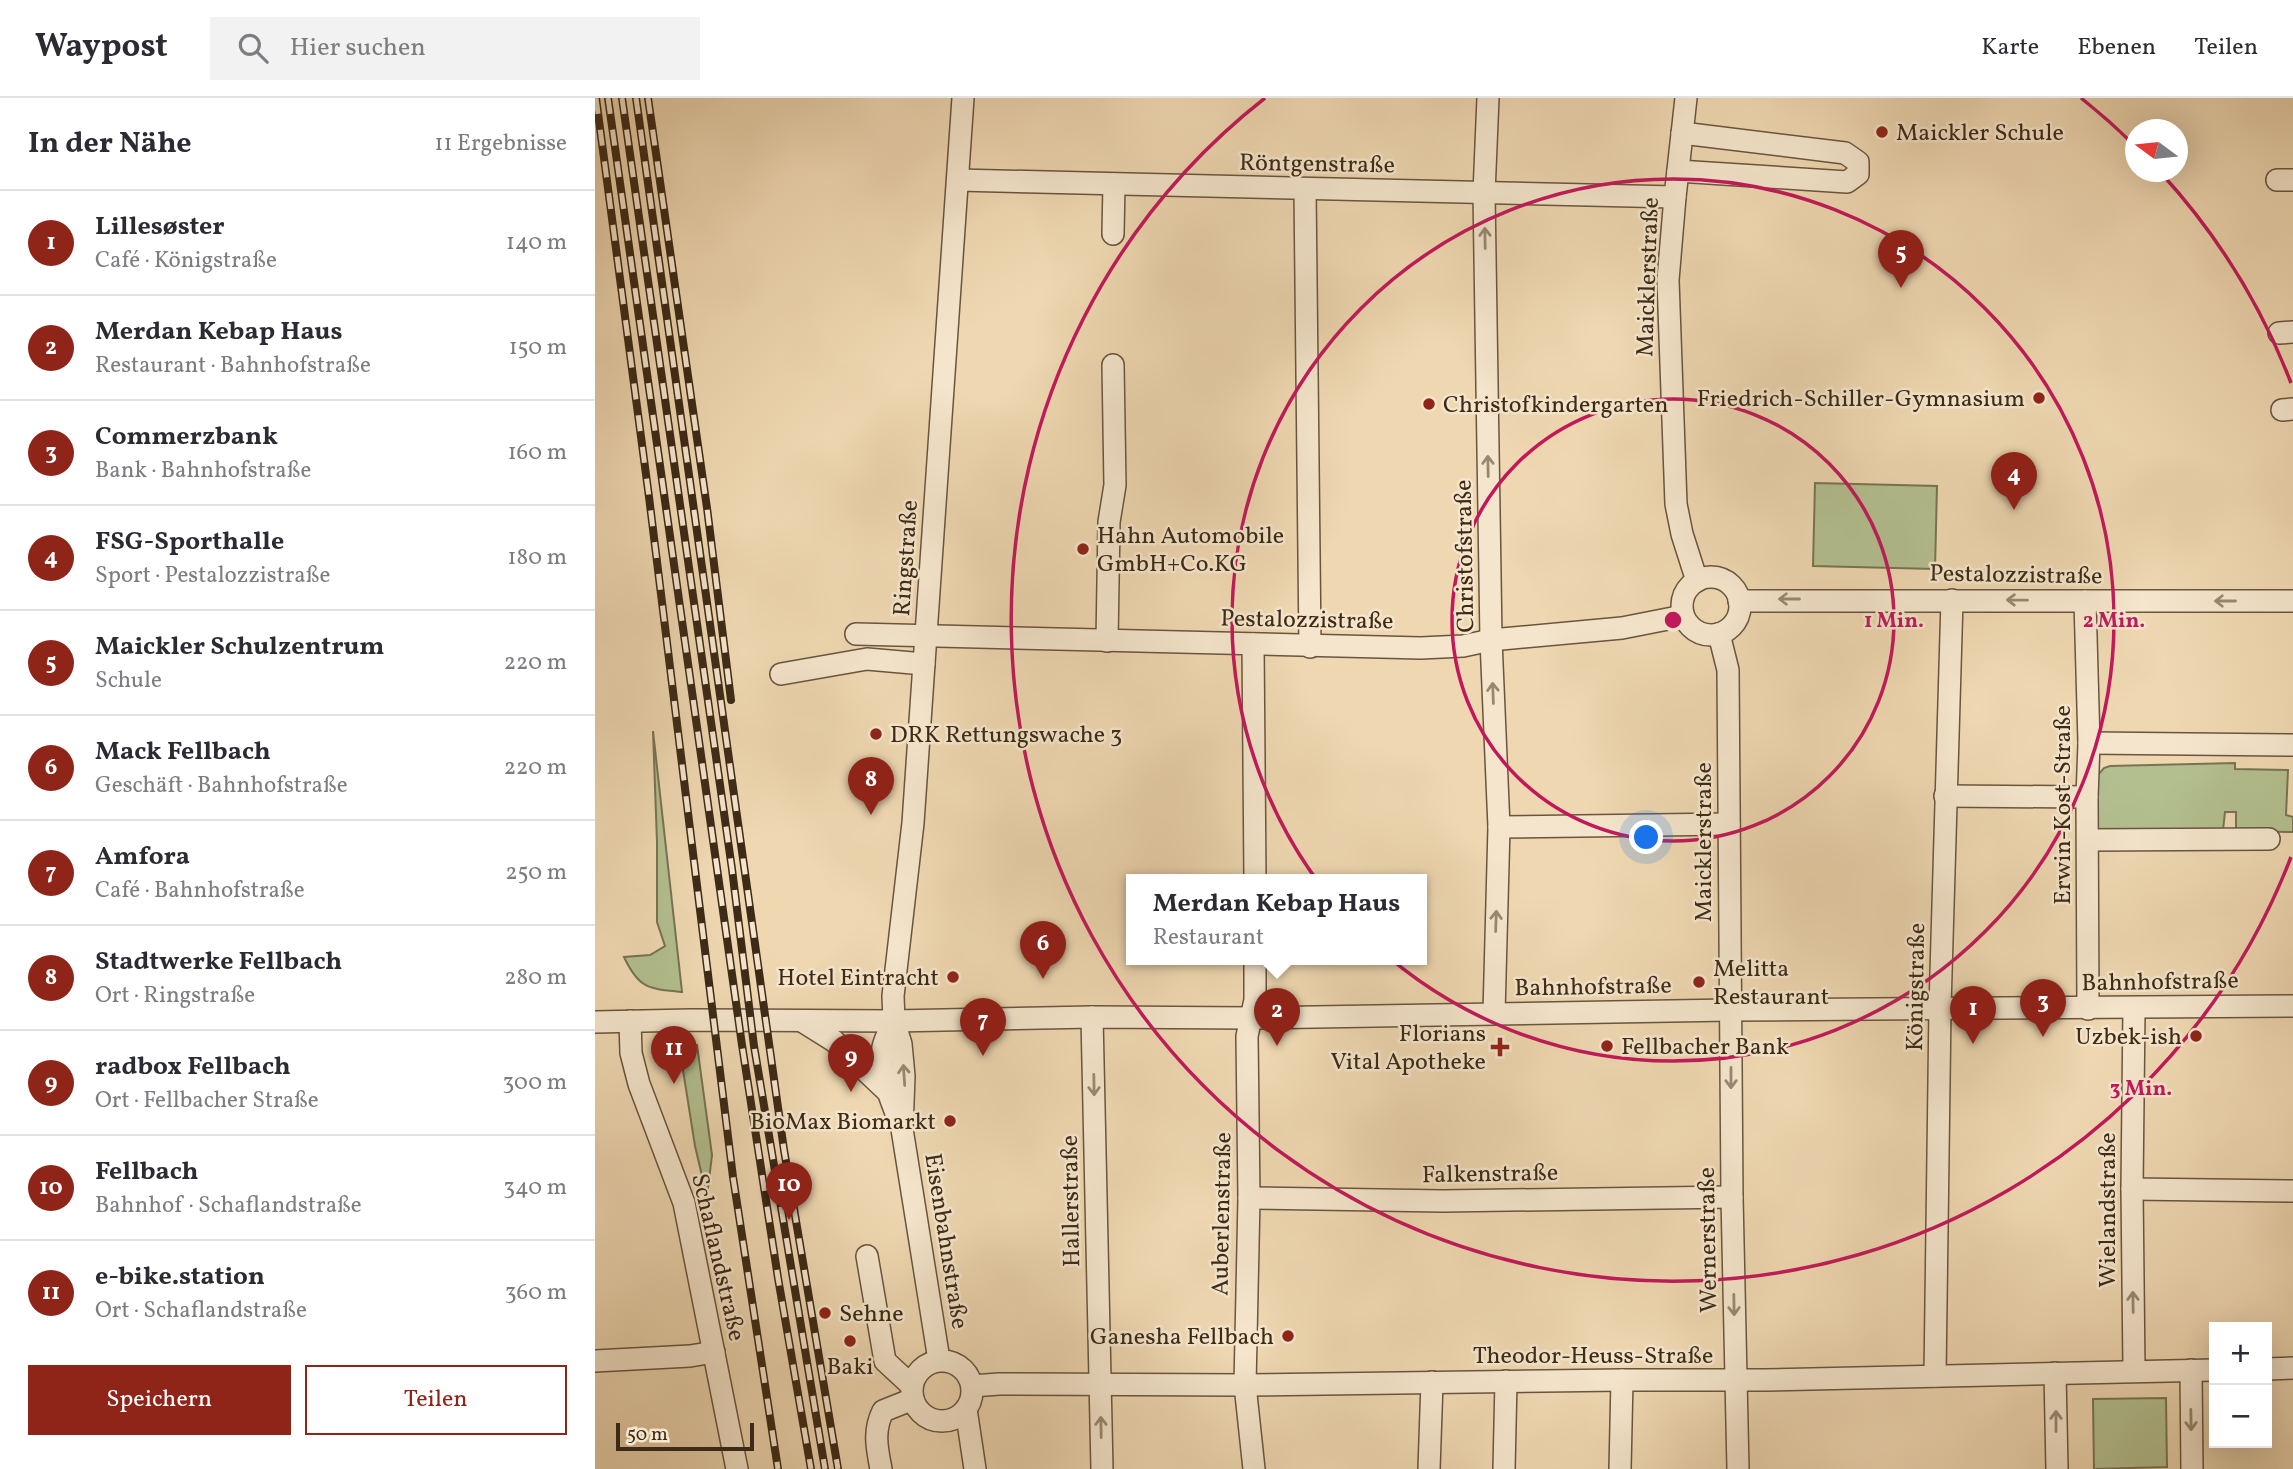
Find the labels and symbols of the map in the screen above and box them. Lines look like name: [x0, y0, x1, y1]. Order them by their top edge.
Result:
place label: Maickler Schule: [1896, 117, 2064, 151]
north arrow: [2125, 119, 2188, 182]
marker: Maickler Schule: [1874, 124, 1890, 140]
street label: Röntgenstraße: [1239, 147, 1395, 183]
street label: Maicklerstraße: [1629, 197, 1669, 358]
one-way arrow: [1478, 227, 1492, 250]
pin: 5: [1878, 230, 1924, 288]
place label: Friedrich-Schiller-Gymnasium: [1697, 383, 2025, 417]
place label: Christofkindergarten: [1443, 389, 1669, 423]
marker: Friedrich-Schiller-Gymnasium: [2031, 390, 2047, 406]
marker: Christofkindergarten: [1421, 396, 1437, 412]
pin: 4: [1991, 452, 2037, 510]
one-way arrow: [1482, 455, 1495, 478]
street label: Christofstraße: [1448, 479, 1484, 633]
street label: Ringstraße: [886, 499, 928, 618]
place label: Hahn Automobile GmbH+Co.KG: [1097, 520, 1284, 582]
marker: Hahn Automobile GmbH+Co.KG: [1075, 541, 1091, 557]
street label: Pestalozzistraße: [1929, 557, 2103, 595]
one-way arrow: [1778, 593, 1801, 606]
one-way arrow: [2005, 594, 2028, 607]
one-way arrow: [2214, 594, 2237, 608]
street label: Pestalozzistraße: [1220, 602, 1394, 640]
text: 1 Min.: [1864, 607, 1924, 636]
text: 2 Min.: [2083, 607, 2145, 636]
centre of rings: [1661, 608, 1685, 632]
one-way arrow: [1487, 682, 1500, 705]
street label: Erwin-Kost-Straße: [2047, 705, 2081, 905]
place label: DRK Rettungswache 3: [890, 719, 1122, 753]
marker: DRK Rettungswache 3: [868, 726, 884, 742]
pin: 8: [848, 757, 894, 815]
street label: Maicklerstraße: [1688, 762, 1722, 922]
your location: [1629, 820, 1663, 854]
one-way arrow: [1490, 909, 1503, 932]
pin: 6: [1020, 921, 1066, 979]
street label: Königstraße: [1899, 923, 1935, 1051]
place label: Melitta Restaurant: [1713, 953, 1829, 1015]
place label: Hotel Eintracht: [777, 962, 939, 996]
street label: Bahnhofstraße: [2081, 965, 2239, 1001]
marker: Hotel Eintracht: [945, 969, 961, 985]
street label: Bahnhofstraße: [1514, 970, 1672, 1006]
marker: Melitta Restaurant: [1691, 974, 1707, 990]
pin: 3: [2020, 979, 2066, 1037]
pin: 1: [1950, 986, 1996, 1044]
pin: 2: [1254, 988, 1300, 1046]
pin: 7: [960, 998, 1006, 1056]
place label: Florians Vital Apotheke: [1331, 1018, 1486, 1080]
place label: Uzbek-ish: [2075, 1021, 2182, 1055]
pin: 11: [651, 1026, 697, 1084]
marker: Uzbek-ish: [2188, 1028, 2204, 1044]
place label: Fellbacher Bank: [1621, 1031, 1789, 1065]
pin: 9: [828, 1034, 874, 1092]
marker: Fellbacher Bank: [1599, 1038, 1615, 1054]
marker: Florians Vital Apotheke: [1492, 1039, 1508, 1055]
one-way arrow: [897, 1063, 910, 1086]
one-way arrow: [1724, 1066, 1738, 1089]
one-way arrow: [1087, 1073, 1101, 1096]
text: 3 Min.: [2110, 1075, 2172, 1104]
place label: BioMax Biomarkt: [750, 1106, 936, 1140]
marker: BioMax Biomarkt: [942, 1113, 958, 1129]
street label: Auberlenstraße: [1205, 1132, 1241, 1296]
street label: Wielandstraße: [2092, 1132, 2126, 1288]
street label: Hallerstraße: [1054, 1135, 1090, 1267]
street label: Eisenbahnstraße: [914, 1151, 976, 1332]
street label: Falkenstraße: [1422, 1157, 1558, 1193]
pin: 10: [766, 1162, 812, 1220]
street label: Wernerstraße: [1691, 1167, 1727, 1313]
street label: Schaflandstraße: [681, 1170, 753, 1345]
one-way arrow: [2127, 1291, 2140, 1314]
one-way arrow: [1727, 1294, 1741, 1317]
place label: Sehne: [839, 1298, 904, 1332]
marker: Sehne: [817, 1305, 833, 1321]
place label: Ganesha Fellbach: [1090, 1321, 1274, 1355]
marker: Ganesha Fellbach: [1280, 1328, 1296, 1344]
marker: Baki: [842, 1333, 858, 1349]
street label: Theodor-Heuss-Straße: [1473, 1340, 1713, 1374]
place label: Baki: [826, 1351, 874, 1385]
one-way arrow: [2185, 1408, 2198, 1431]
one-way arrow: [2050, 1410, 2063, 1433]
one-way arrow: [1094, 1415, 1108, 1438]
scale bar: [616, 1420, 754, 1452]

